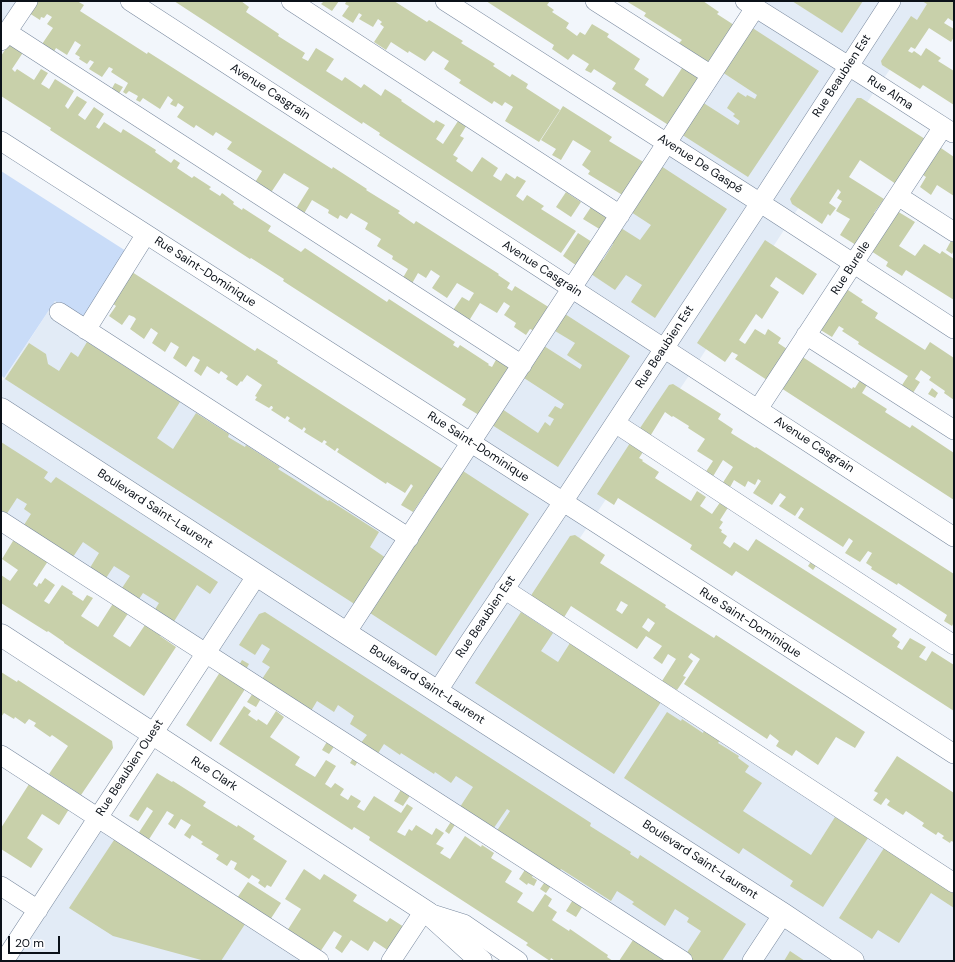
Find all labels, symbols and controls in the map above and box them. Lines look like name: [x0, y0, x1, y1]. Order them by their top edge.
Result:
street label: Rue Beaubien Est: [810, 32, 874, 120]
street label: Avenue Casgrain: [227, 61, 313, 123]
street label: Rue Alma: [864, 73, 916, 113]
street label: Avenue De Gaspé: [655, 131, 745, 197]
street label: Rue Saint-Dominique: [151, 234, 259, 310]
street label: Avenue Casgrain: [499, 238, 585, 300]
street label: Rue Burelle: [828, 238, 874, 298]
street label: Rue Beaubien Est: [633, 303, 697, 391]
street label: Rue Saint-Dominique: [424, 409, 532, 485]
street label: Avenue Casgrain: [771, 414, 857, 476]
street label: Boulevard Saint-Laurent: [95, 466, 215, 552]
street label: Rue Beaubien Est: [453, 573, 519, 661]
street label: Rue Saint-Dominique: [696, 585, 804, 661]
street label: Boulevard Saint-Laurent: [367, 642, 487, 728]
street label: Rue Beaubien Ouest: [93, 717, 167, 819]
street label: Rue Clark: [188, 754, 240, 794]
street label: Boulevard Saint-Laurent: [640, 817, 760, 903]
scale bar: [10, 928, 62, 954]
text: 20 m: [15, 935, 44, 951]

